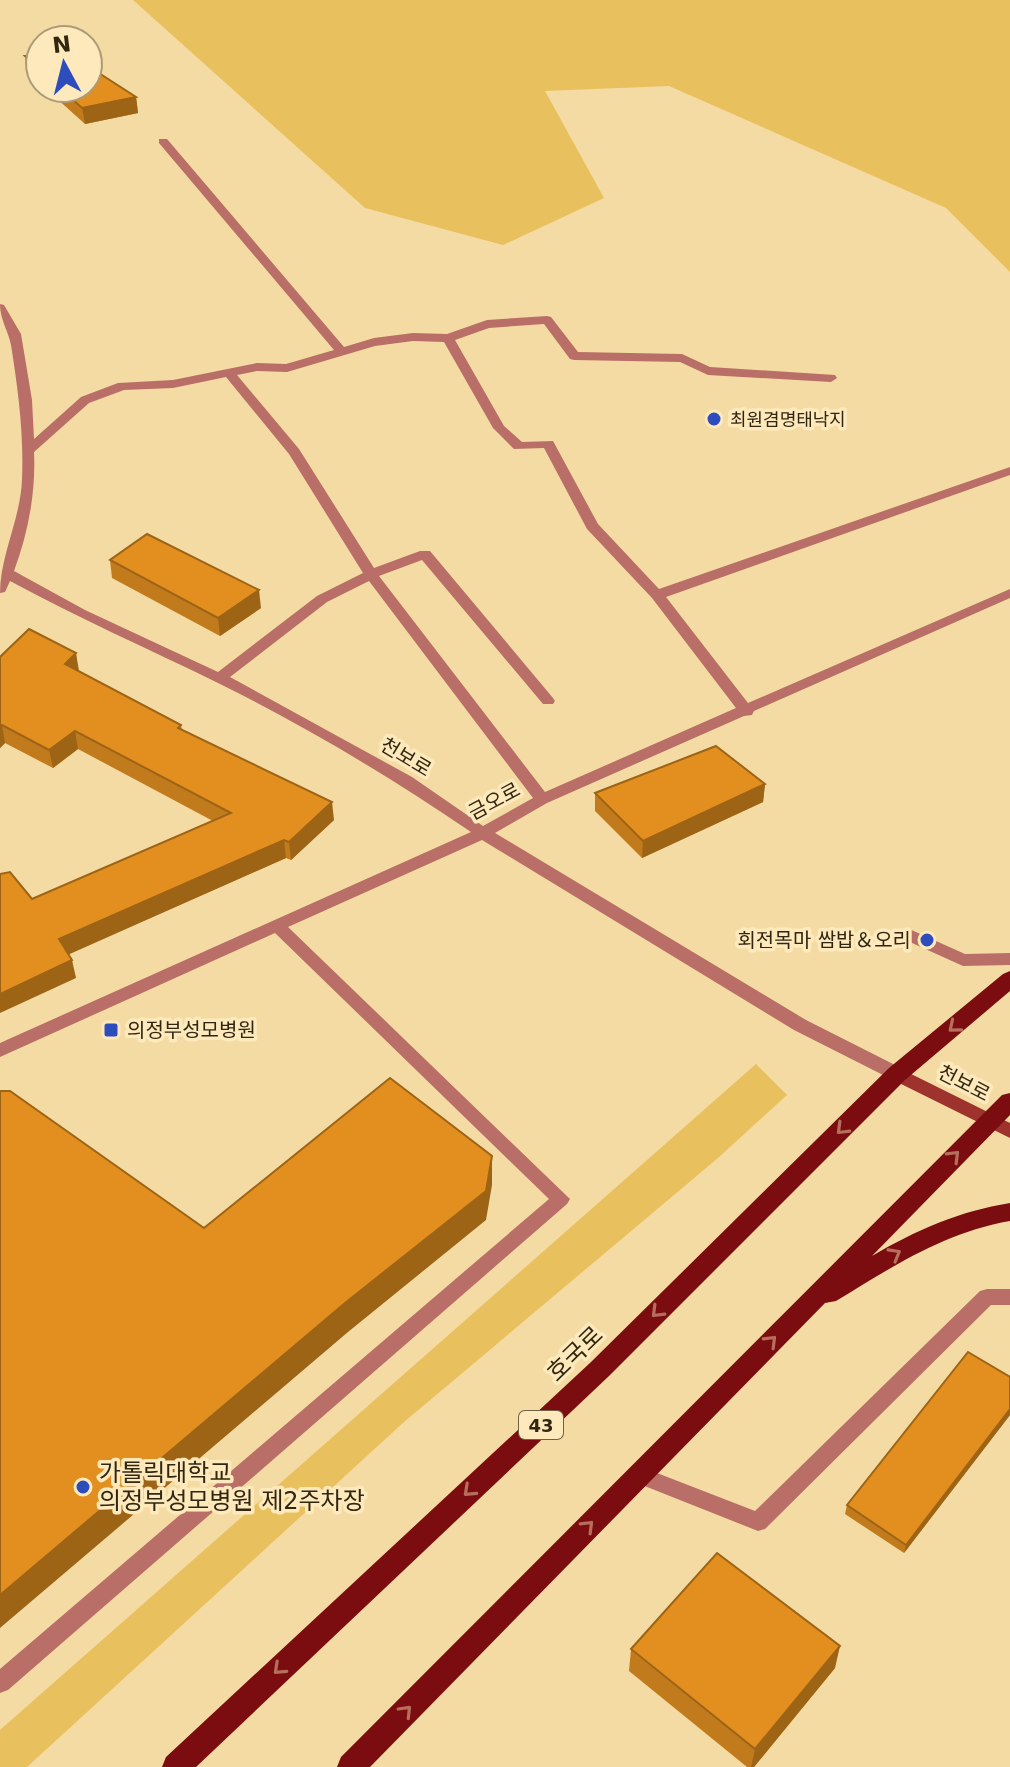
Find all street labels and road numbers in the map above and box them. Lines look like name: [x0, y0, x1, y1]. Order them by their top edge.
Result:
street label: 천보로: [376, 732, 436, 782]
street label: 금오로: [464, 777, 524, 825]
street label: 천보로: [934, 1060, 994, 1106]
street label: 호국로: [541, 1321, 609, 1387]
road number: 43: [519, 1411, 563, 1439]

